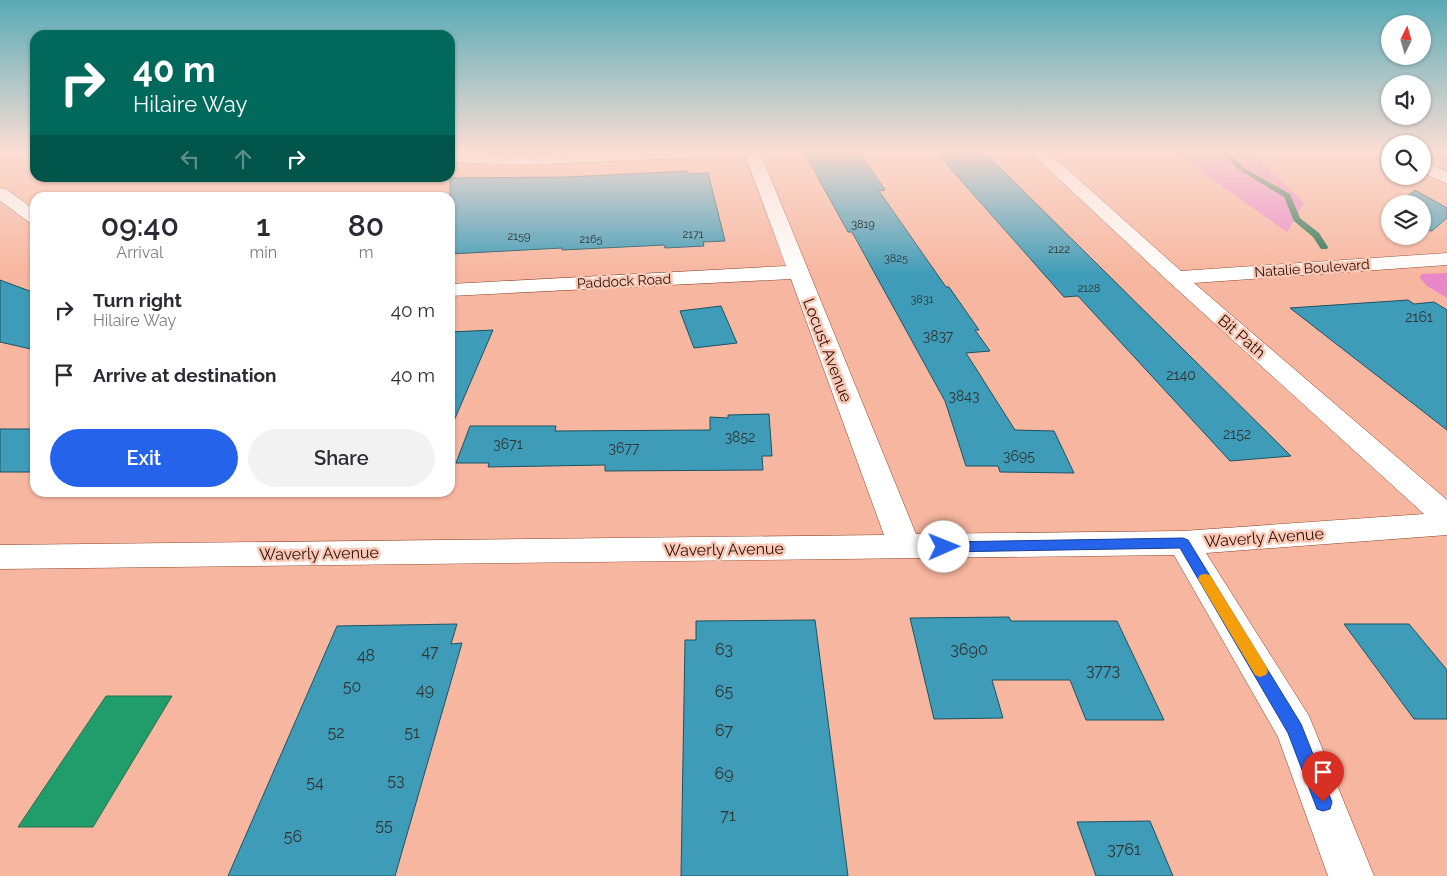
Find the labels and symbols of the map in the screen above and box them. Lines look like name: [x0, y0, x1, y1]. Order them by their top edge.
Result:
north arrow: [1381, 15, 1431, 65]
house number: 3819: [851, 218, 875, 231]
house number: 2171: [683, 228, 704, 241]
house number: 2159: [508, 230, 530, 243]
house number: 2165: [579, 233, 603, 246]
house number: 2122: [1048, 243, 1070, 256]
house number: 3825: [884, 252, 908, 265]
street label: Natalie Boulevard: [1254, 256, 1370, 280]
street label: Paddock Road: [577, 271, 671, 291]
house number: 2128: [1078, 282, 1100, 295]
house number: 3831: [911, 293, 934, 306]
street label: Locust Avenue: [799, 296, 856, 405]
house number: 2161: [1405, 309, 1433, 325]
street label: Bit Path: [1214, 311, 1269, 362]
house number: 3837: [923, 328, 954, 344]
house number: 2140: [1166, 367, 1196, 383]
house number: 3843: [949, 388, 979, 404]
house number: 2152: [1223, 426, 1251, 442]
house number: 3852: [725, 429, 755, 445]
house number: 3671: [493, 436, 523, 452]
house number: 3677: [609, 440, 640, 456]
house number: 3695: [1003, 448, 1035, 464]
position arrow: [917, 520, 969, 572]
street label: Waverly Avenue: [1204, 524, 1324, 551]
street label: Waverly Avenue: [664, 539, 784, 560]
street label: Waverly Avenue: [259, 543, 379, 564]
house number: 63: [715, 640, 733, 659]
house number: 3690: [950, 640, 988, 659]
house number: 47: [421, 642, 439, 661]
house number: 48: [357, 646, 375, 665]
house number: 3773: [1086, 661, 1120, 680]
house number: 50: [343, 677, 361, 696]
house number: 49: [416, 680, 434, 699]
house number: 65: [715, 682, 733, 701]
house number: 67: [715, 721, 734, 740]
house number: 52: [327, 723, 345, 742]
house number: 51: [404, 723, 420, 742]
pin: [1302, 751, 1344, 802]
house number: 69: [714, 764, 734, 783]
house number: 53: [387, 771, 405, 790]
house number: 54: [306, 773, 324, 792]
house number: 71: [720, 806, 736, 825]
house number: 55: [375, 816, 393, 835]
house number: 56: [284, 827, 302, 846]
house number: 3761: [1107, 840, 1141, 859]

